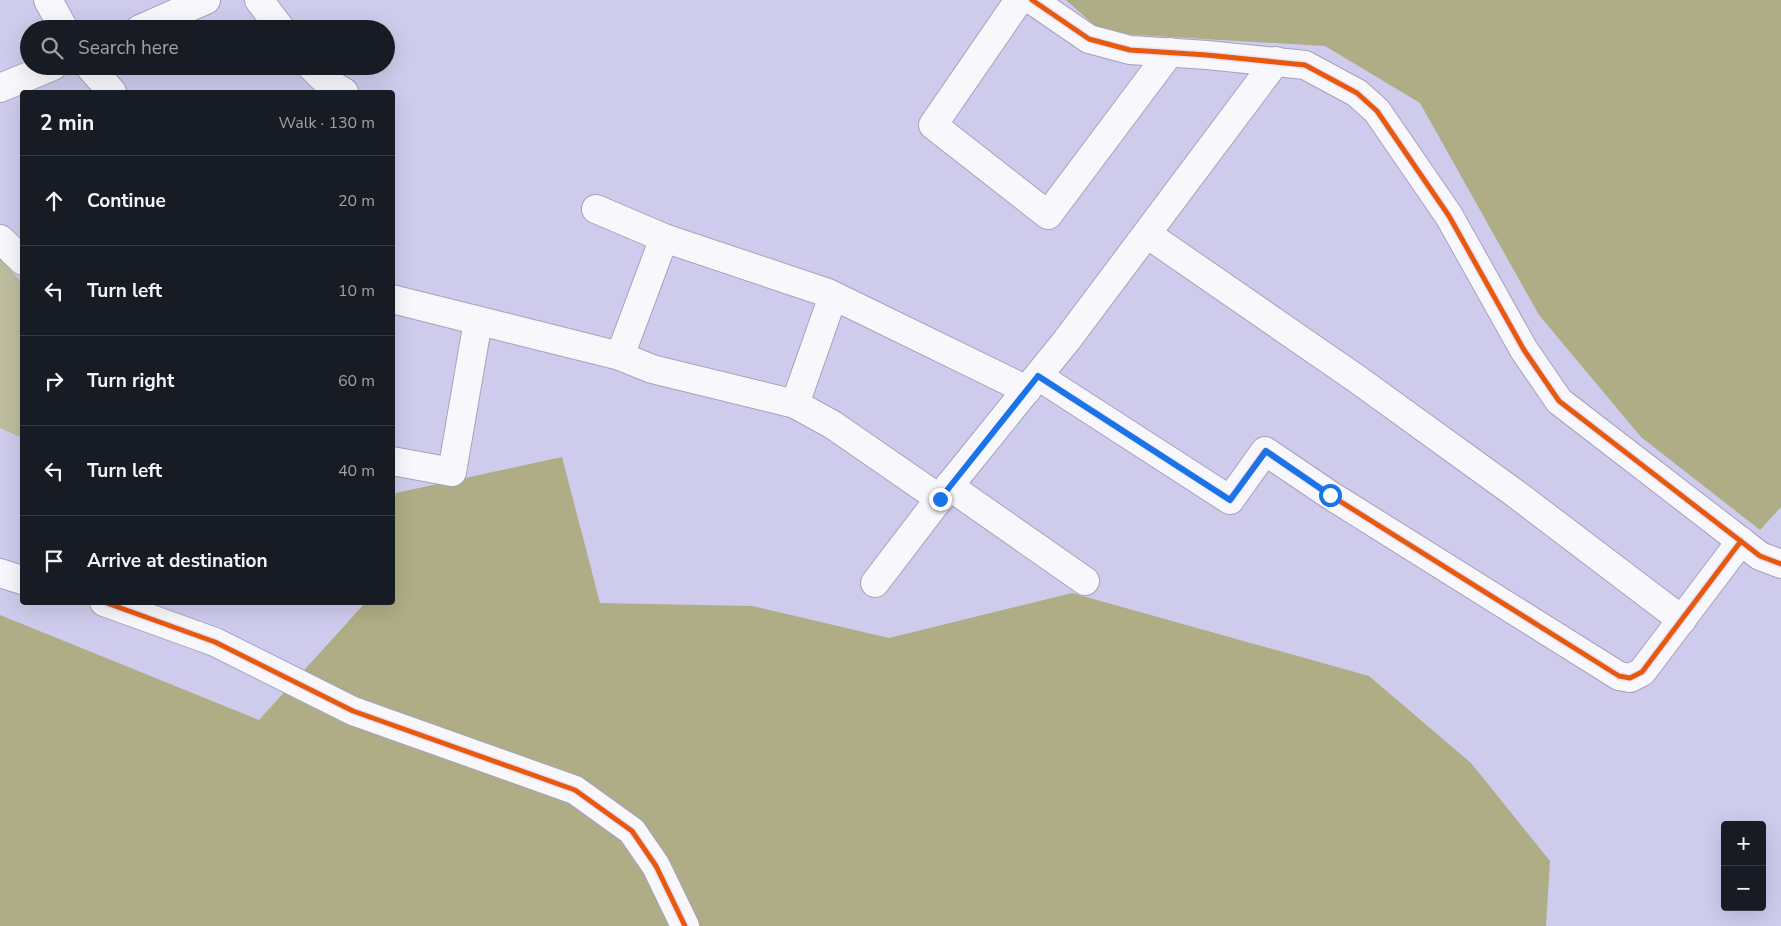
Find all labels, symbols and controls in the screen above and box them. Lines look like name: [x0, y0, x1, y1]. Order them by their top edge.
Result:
search box: [20, 20, 395, 75]
icon: search: [38, 34, 66, 62]
text: Search here: [78, 35, 179, 61]
text: 2 min: [40, 109, 94, 137]
text: Walk · 130 m: [279, 112, 375, 134]
icon: ahead: [40, 187, 68, 215]
text: Continue: [87, 188, 166, 214]
text: 20 m: [338, 190, 375, 212]
icon: left: [40, 277, 68, 305]
text: Turn left: [87, 278, 162, 304]
text: 10 m: [338, 280, 375, 302]
icon: right: [40, 367, 68, 395]
text: Turn right: [87, 368, 174, 394]
text: 60 m: [338, 370, 375, 392]
icon: left: [40, 457, 68, 485]
text: Turn left: [87, 458, 162, 484]
text: 40 m: [338, 460, 375, 482]
route start: [1319, 484, 1342, 507]
route end: [929, 488, 952, 511]
icon: arrive: [40, 547, 68, 575]
text: Arrive at destination: [87, 548, 268, 574]
map controls: [1721, 821, 1766, 911]
button: +: [1721, 821, 1766, 866]
button: −: [1721, 866, 1766, 911]

